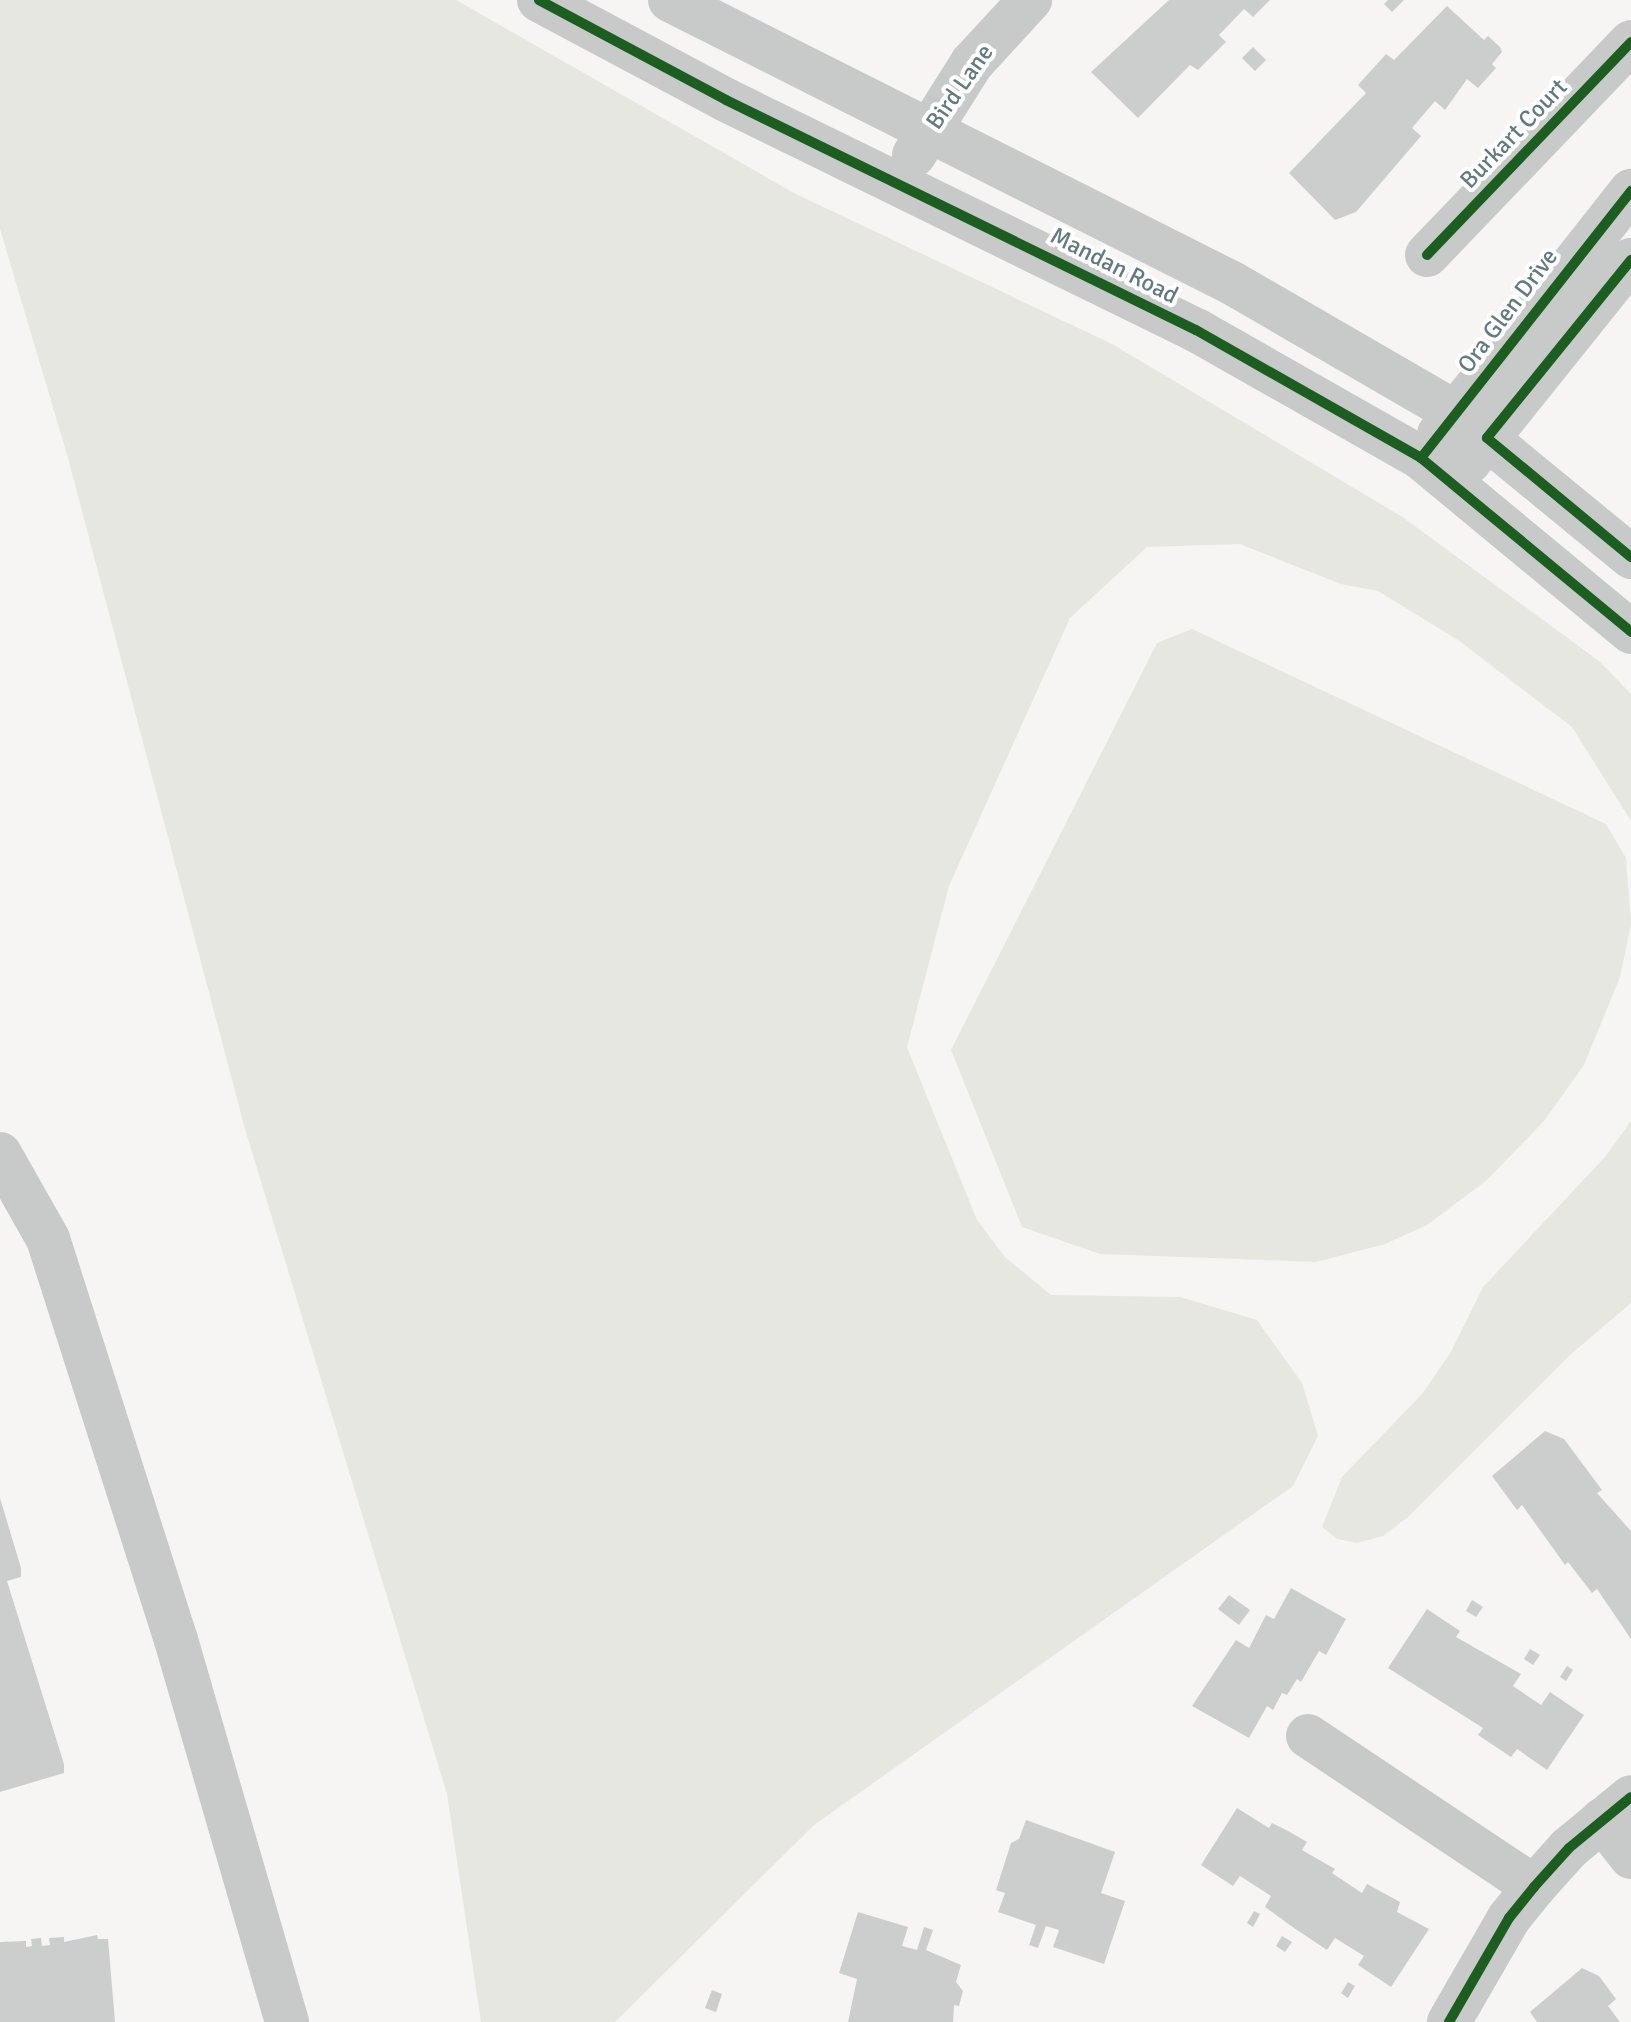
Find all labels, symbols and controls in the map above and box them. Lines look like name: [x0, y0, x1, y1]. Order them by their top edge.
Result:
street label: Bird Lane: [920, 39, 1000, 135]
street label: Burkart Court: [1455, 73, 1573, 195]
street label: Mandan Road: [1045, 222, 1183, 310]
street label: Ora Glen Drive: [1452, 243, 1564, 379]

